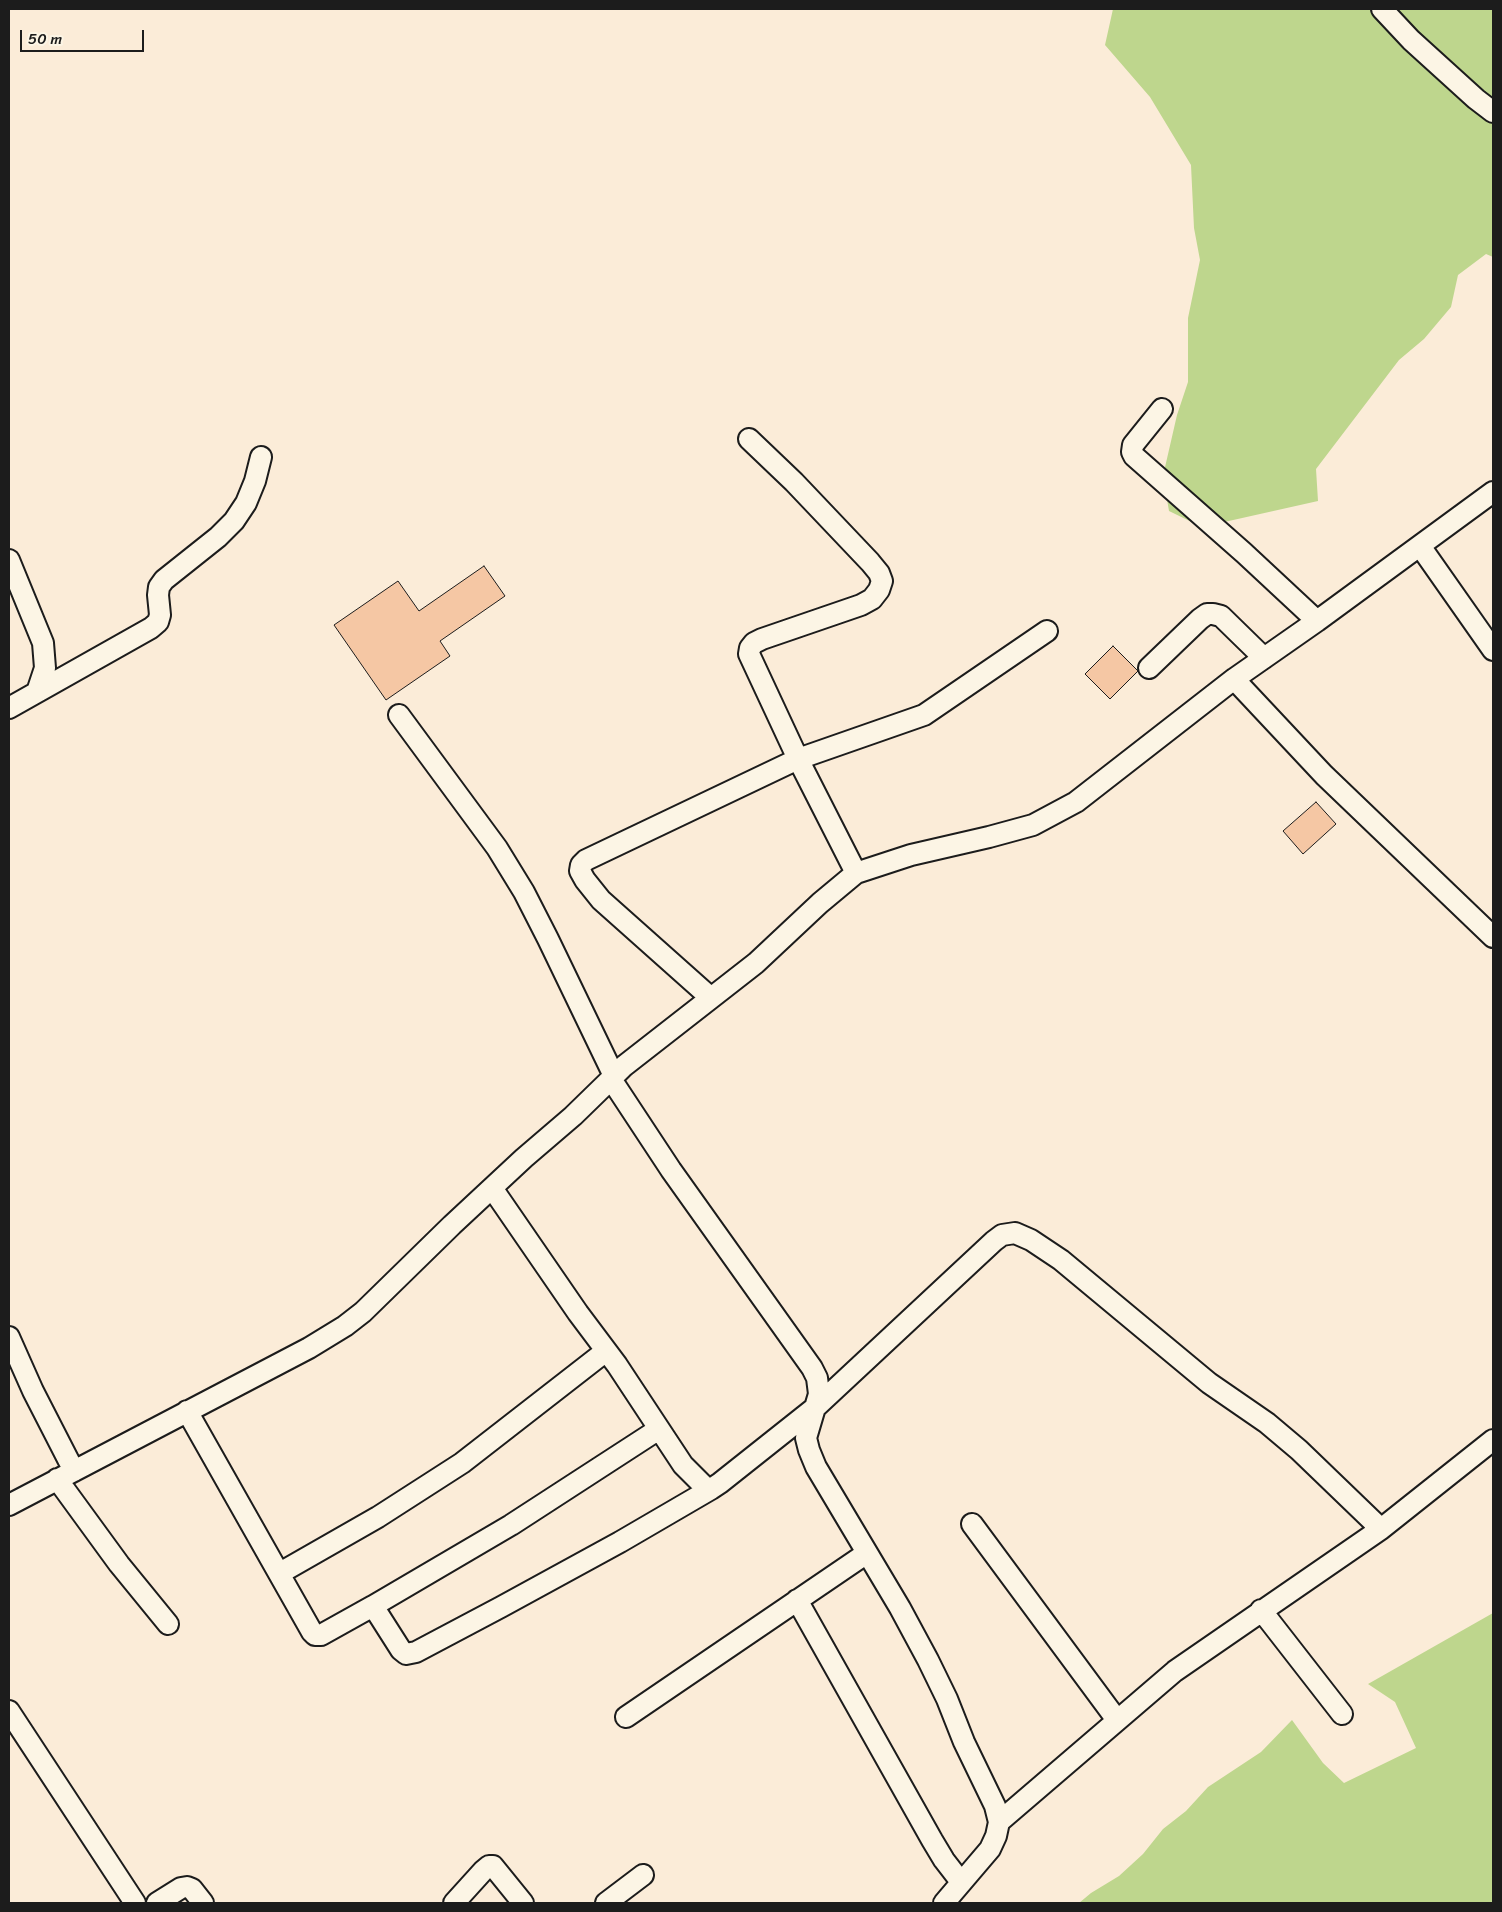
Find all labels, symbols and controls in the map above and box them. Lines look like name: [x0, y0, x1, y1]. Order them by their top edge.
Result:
scale bar: [22, 20, 146, 52]
text: 50 m: [28, 26, 62, 52]

